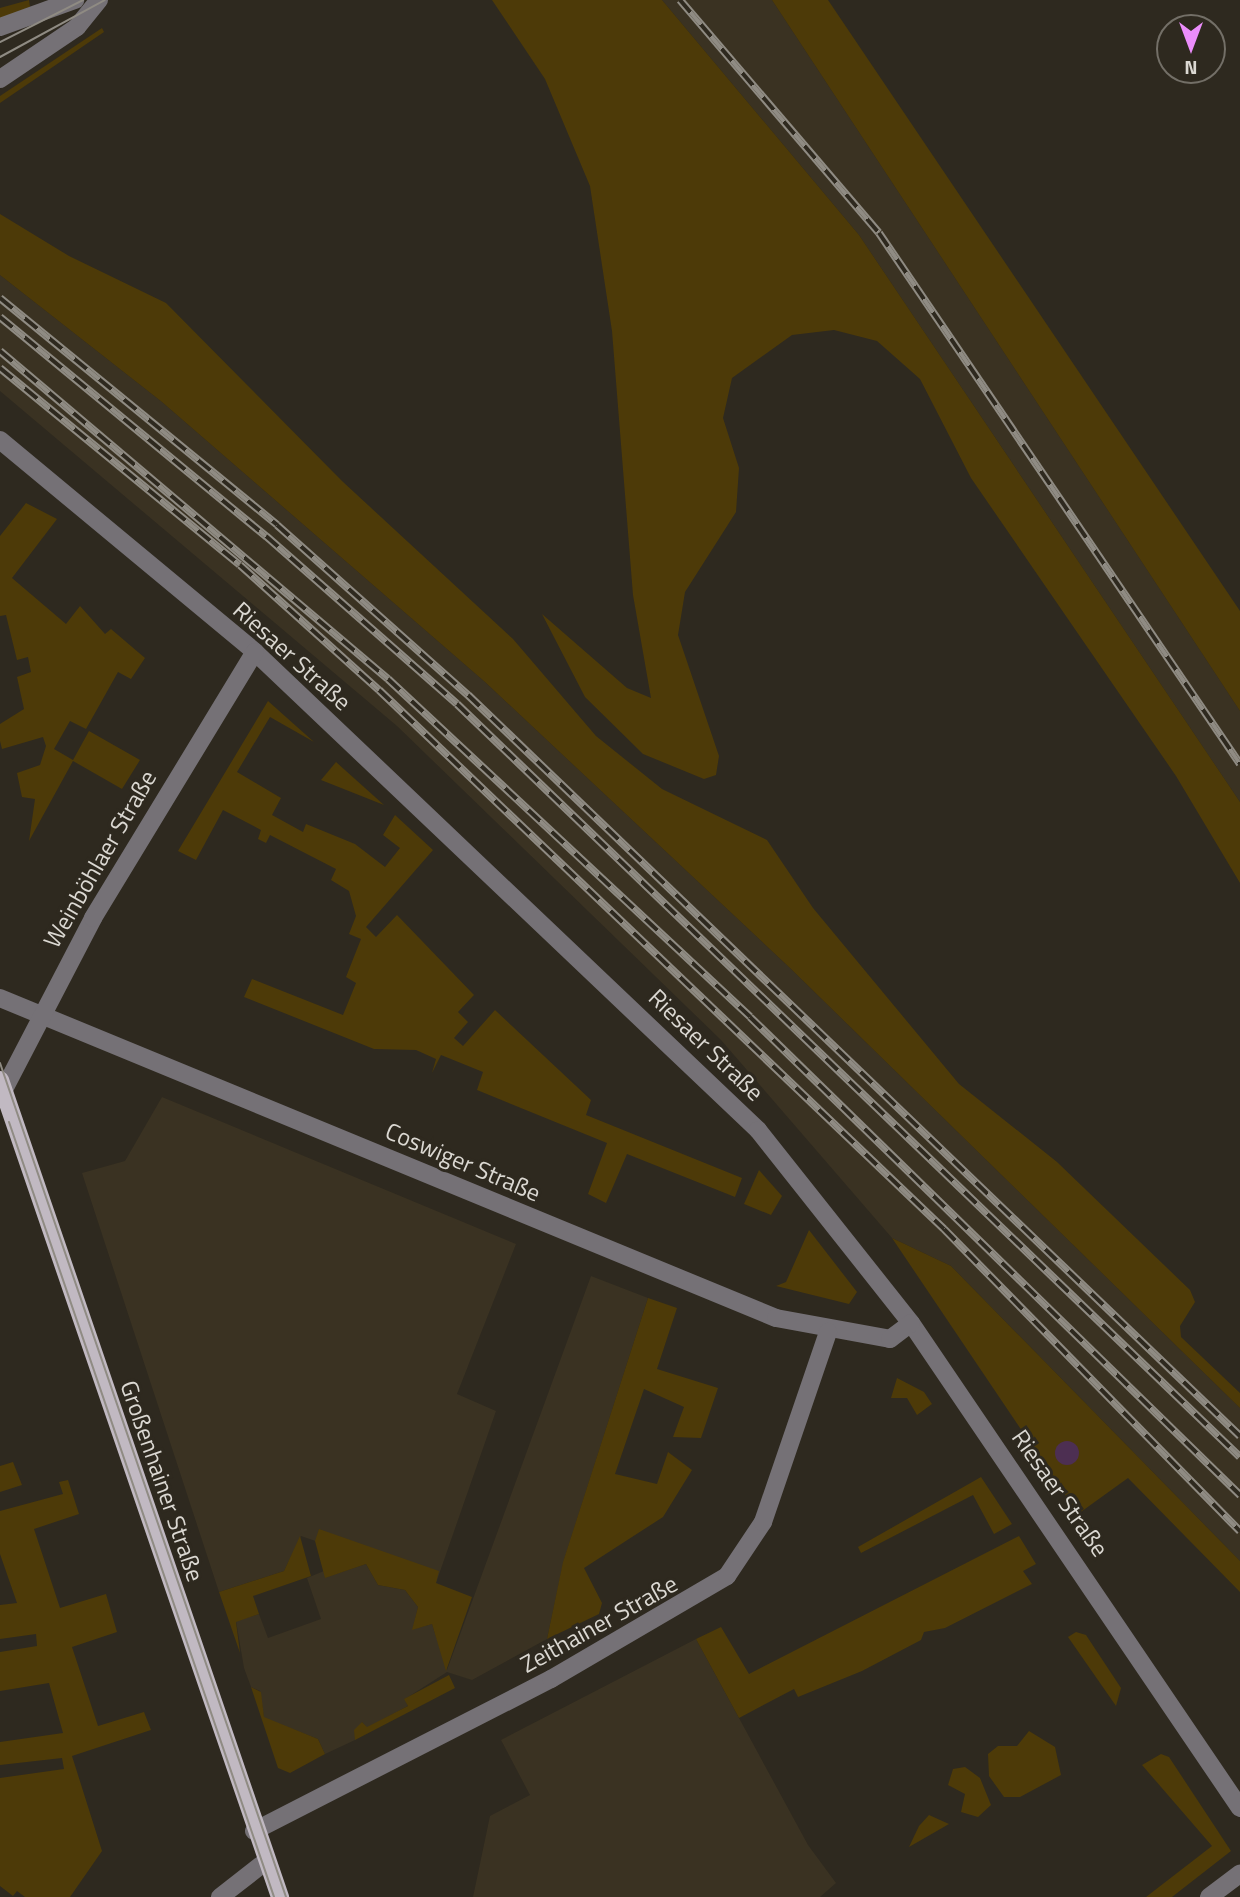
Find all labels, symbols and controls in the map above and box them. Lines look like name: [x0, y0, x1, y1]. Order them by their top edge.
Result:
north arrow: [1156, 14, 1226, 84]
text: N: [1184, 54, 1198, 83]
street label: Riesaer Straße: [227, 596, 357, 716]
street label: Weinböhlaer Straße: [38, 765, 162, 953]
street label: Riesaer Straße: [643, 983, 769, 1107]
street label: Coswiger Straße: [381, 1116, 545, 1208]
street label: Großenhainer Straße: [114, 1377, 210, 1585]
street label: Riesaer Straße: [1006, 1424, 1114, 1562]
street label: Zeithainer Straße: [516, 1569, 682, 1679]

